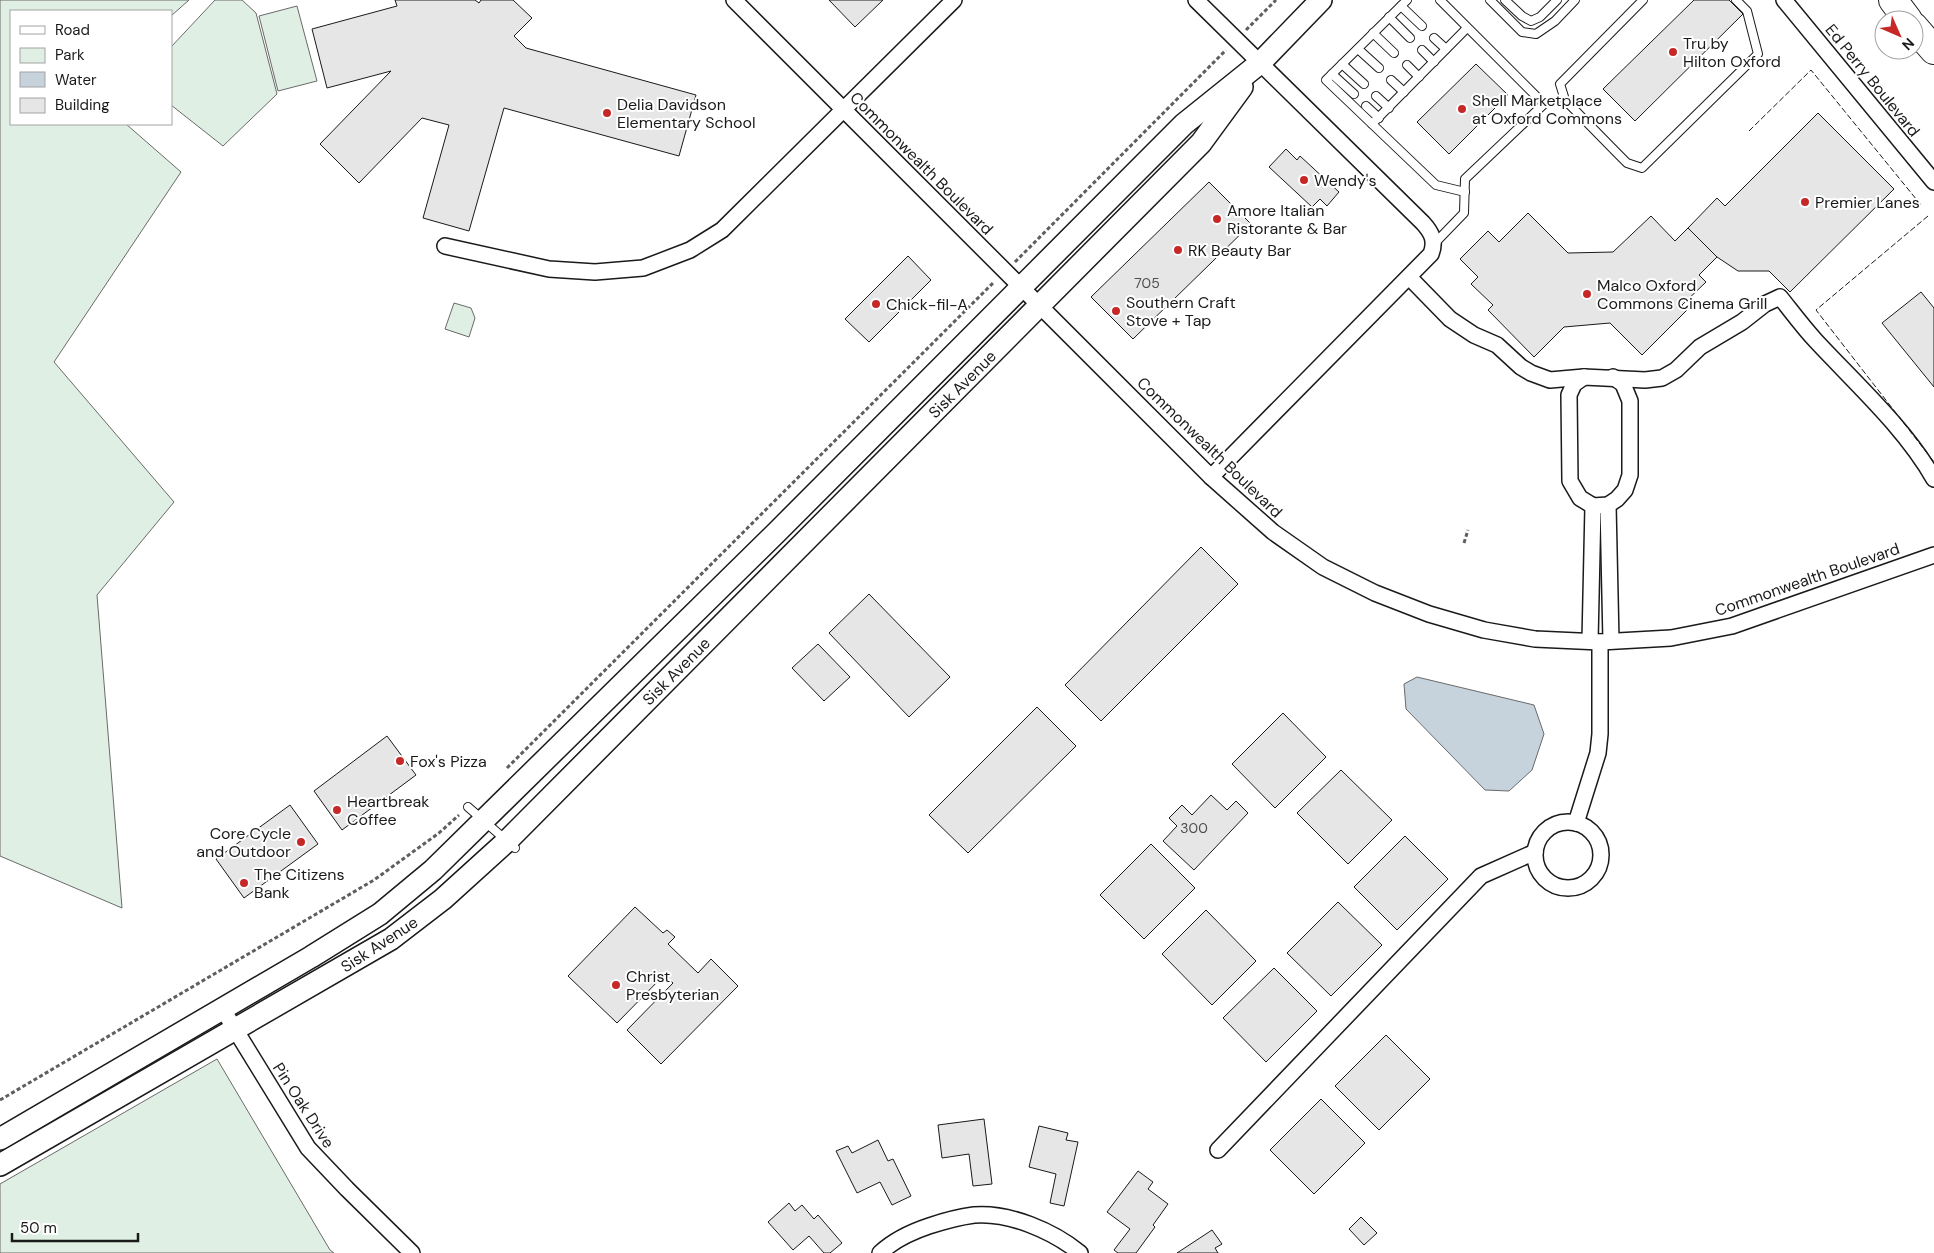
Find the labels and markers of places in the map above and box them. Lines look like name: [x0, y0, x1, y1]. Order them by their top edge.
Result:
place label: Tru by Hilton Oxford: [1683, 33, 1781, 72]
marker: Tru by Hilton Oxford: [1667, 46, 1679, 58]
place label: Shell Marketplace at Oxford Commons: [1472, 90, 1622, 129]
place label: Delia Davidson Elementary School: [617, 94, 755, 133]
marker: Shell Marketplace at Oxford Commons: [1456, 103, 1468, 115]
marker: Delia Davidson Elementary School: [601, 107, 613, 119]
place label: Wendy's: [1314, 170, 1376, 191]
marker: Wendy's: [1298, 174, 1310, 186]
place label: Premier Lanes: [1815, 192, 1920, 213]
marker: Premier Lanes: [1799, 196, 1811, 208]
place label: Amore Italian Ristorante & Bar: [1227, 200, 1347, 239]
marker: Amore Italian Ristorante & Bar: [1211, 213, 1223, 225]
place label: RK Beauty Bar: [1188, 240, 1291, 261]
marker: RK Beauty Bar: [1172, 244, 1184, 256]
place label: Malco Oxford Commons Cinema Grill: [1597, 275, 1767, 314]
marker: Malco Oxford Commons Cinema Grill: [1581, 288, 1593, 300]
place label: Southern Craft Stove + Tap: [1126, 292, 1236, 331]
place label: Chick-fil-A: [886, 294, 968, 315]
marker: Chick-fil-A: [870, 298, 882, 310]
marker: Southern Craft Stove + Tap: [1110, 305, 1122, 317]
place label: Fox's Pizza: [410, 751, 487, 772]
marker: Fox's Pizza: [394, 755, 406, 767]
place label: Heartbreak Coffee: [347, 791, 429, 830]
marker: Heartbreak Coffee: [331, 804, 343, 816]
place label: Core Cycle and Outdoor: [196, 823, 291, 862]
marker: Core Cycle and Outdoor: [295, 836, 307, 848]
place label: The Citizens Bank: [254, 864, 345, 903]
marker: The Citizens Bank: [238, 877, 250, 889]
place label: Christ Presbyterian: [626, 966, 719, 1005]
marker: Christ Presbyterian: [610, 979, 622, 991]

